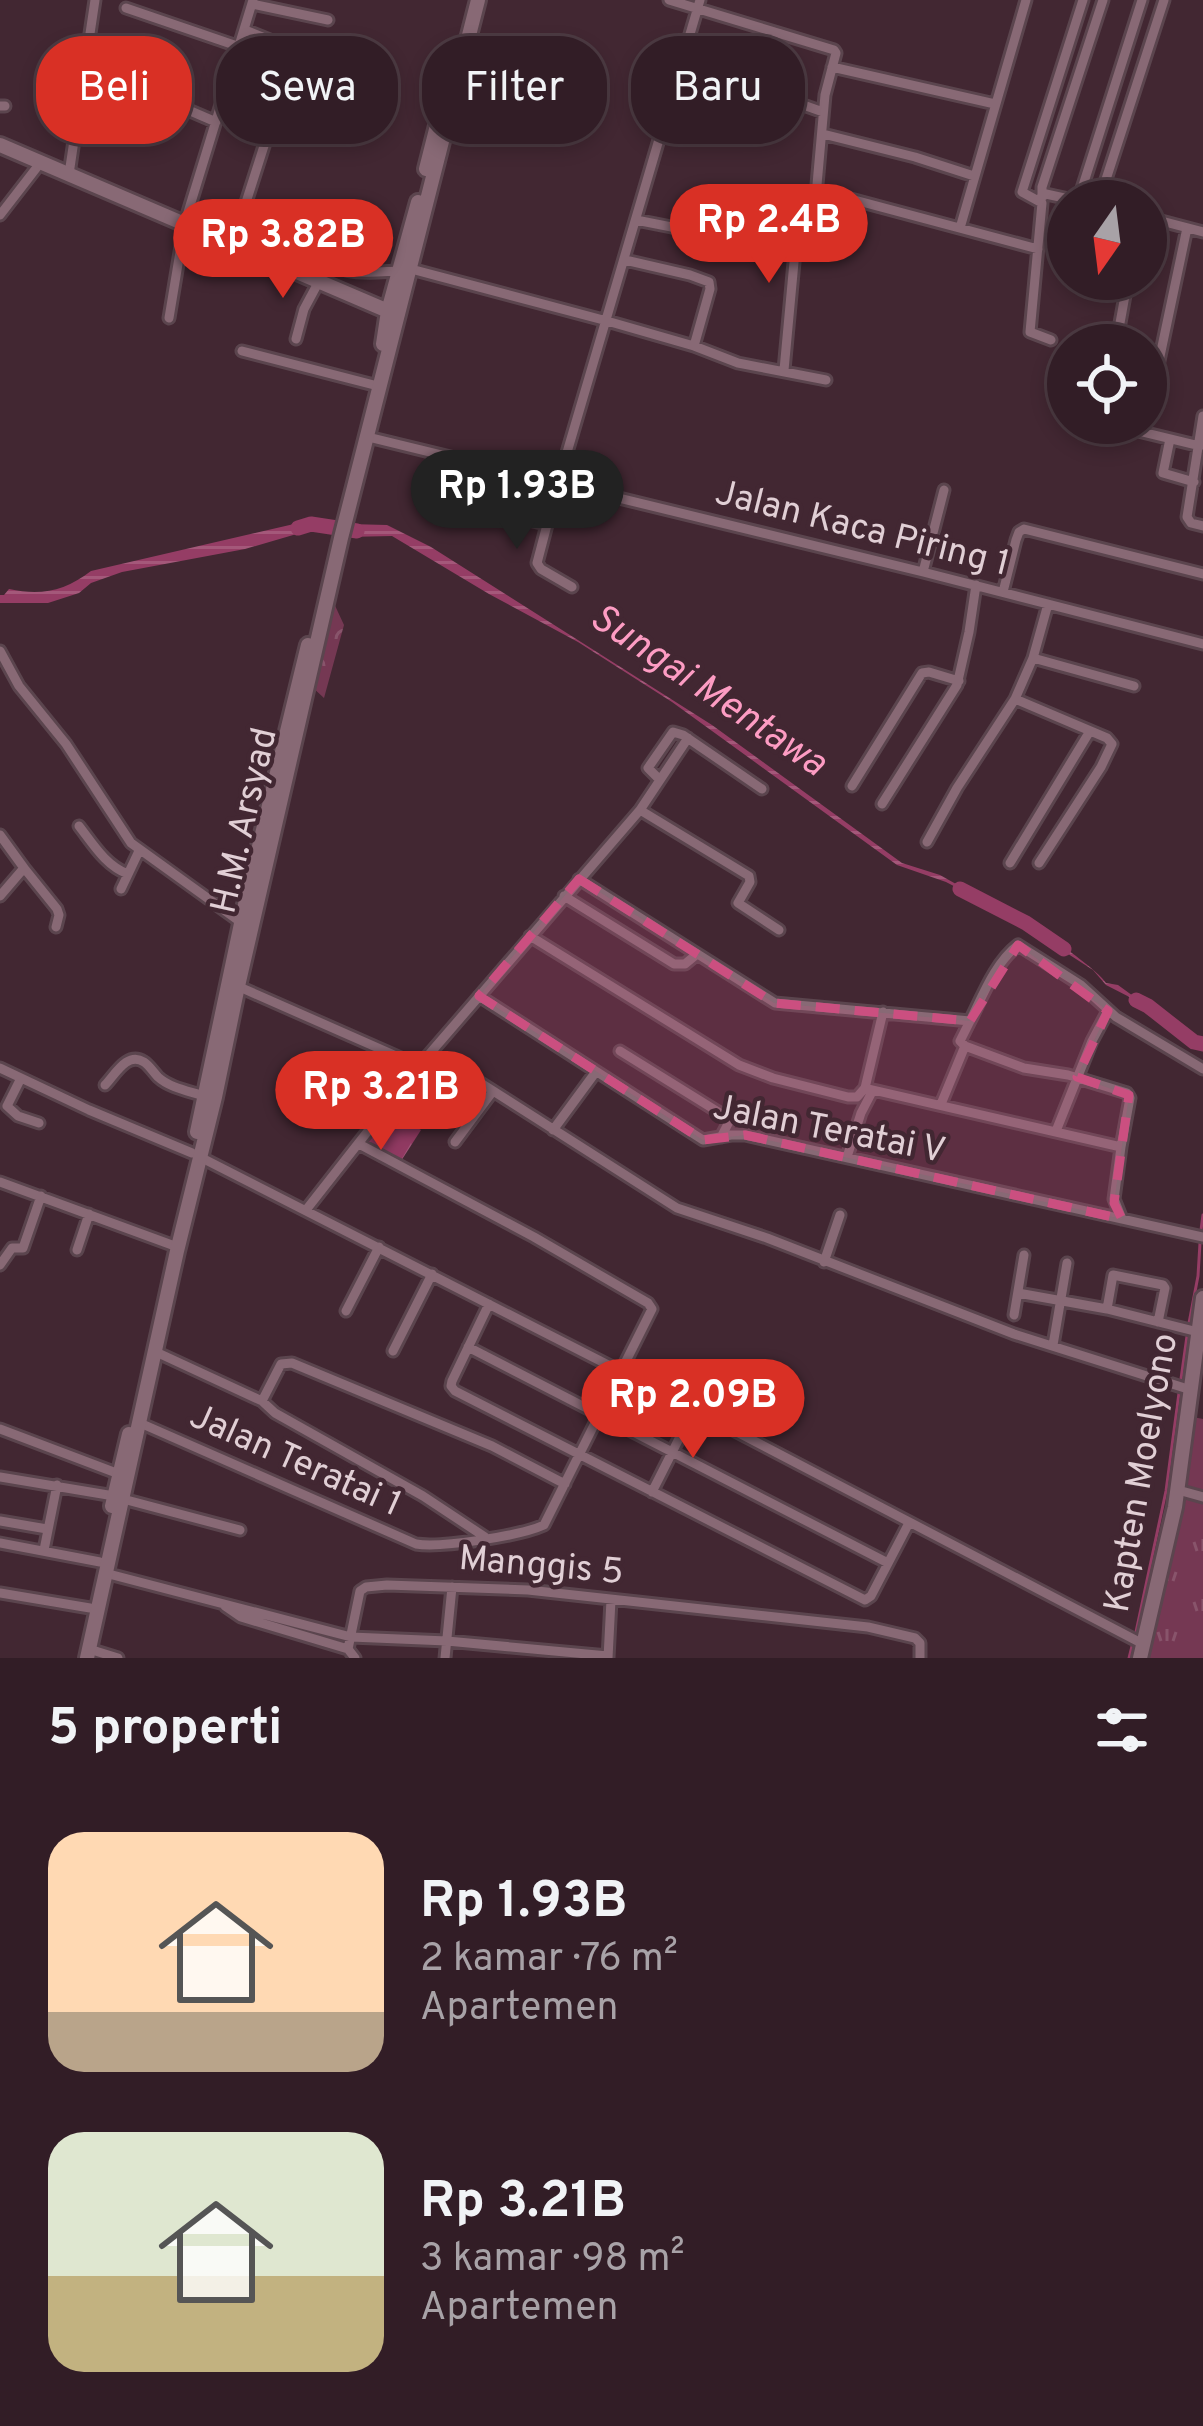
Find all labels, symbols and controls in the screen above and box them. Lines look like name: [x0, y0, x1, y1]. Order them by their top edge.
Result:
chip: Beli: [36, 36, 192, 144]
chip: Sewa: [216, 36, 398, 144]
chip: Filter: [422, 36, 607, 144]
chip: Baru: [631, 36, 805, 144]
north arrow: [1047, 180, 1167, 300]
map controls: [1047, 180, 1167, 444]
pin: Rp 2.4B: [658, 184, 880, 286]
text: Rp 2.4B: [697, 198, 841, 247]
pin: Rp 3.82B: [159, 199, 407, 301]
text: Rp 3.82B: [200, 213, 366, 262]
button: locate: [1047, 324, 1167, 444]
pin: Rp 1.93B: [393, 450, 641, 552]
text: Rp 1.93B: [438, 464, 596, 513]
street label: Jalan Kaca Piring 1: [710, 471, 1014, 589]
water label: Sungai Mentawa: [579, 595, 836, 790]
street label: H.M. Arsyad: [202, 724, 290, 918]
pin: Rp 3.21B: [257, 1051, 505, 1153]
text: Rp 3.21B: [302, 1065, 460, 1114]
street label: Jalan Teratai V: [709, 1086, 949, 1176]
street label: Kapten Moelyono: [1096, 1330, 1190, 1616]
pin: Rp 2.09B: [569, 1359, 817, 1461]
text: Rp 2.09B: [608, 1373, 778, 1422]
street label: Jalan Teratai 1: [182, 1395, 408, 1529]
street label: Manggis 5: [457, 1537, 625, 1597]
icon: filters: [1089, 1697, 1155, 1763]
text: 5 properti: [48, 1698, 283, 1763]
text: Rp 1.93B: [420, 1871, 627, 1936]
icon: home: [144, 1880, 288, 2024]
text: 2 kamar · 76 m²: [420, 1936, 678, 1985]
text: Apartemen: [420, 1985, 619, 2034]
text: Rp 3.21B: [420, 2171, 626, 2236]
icon: home: [144, 2180, 288, 2324]
text: 3 kamar · 98 m²: [420, 2236, 685, 2285]
text: Apartemen: [420, 2285, 619, 2334]

